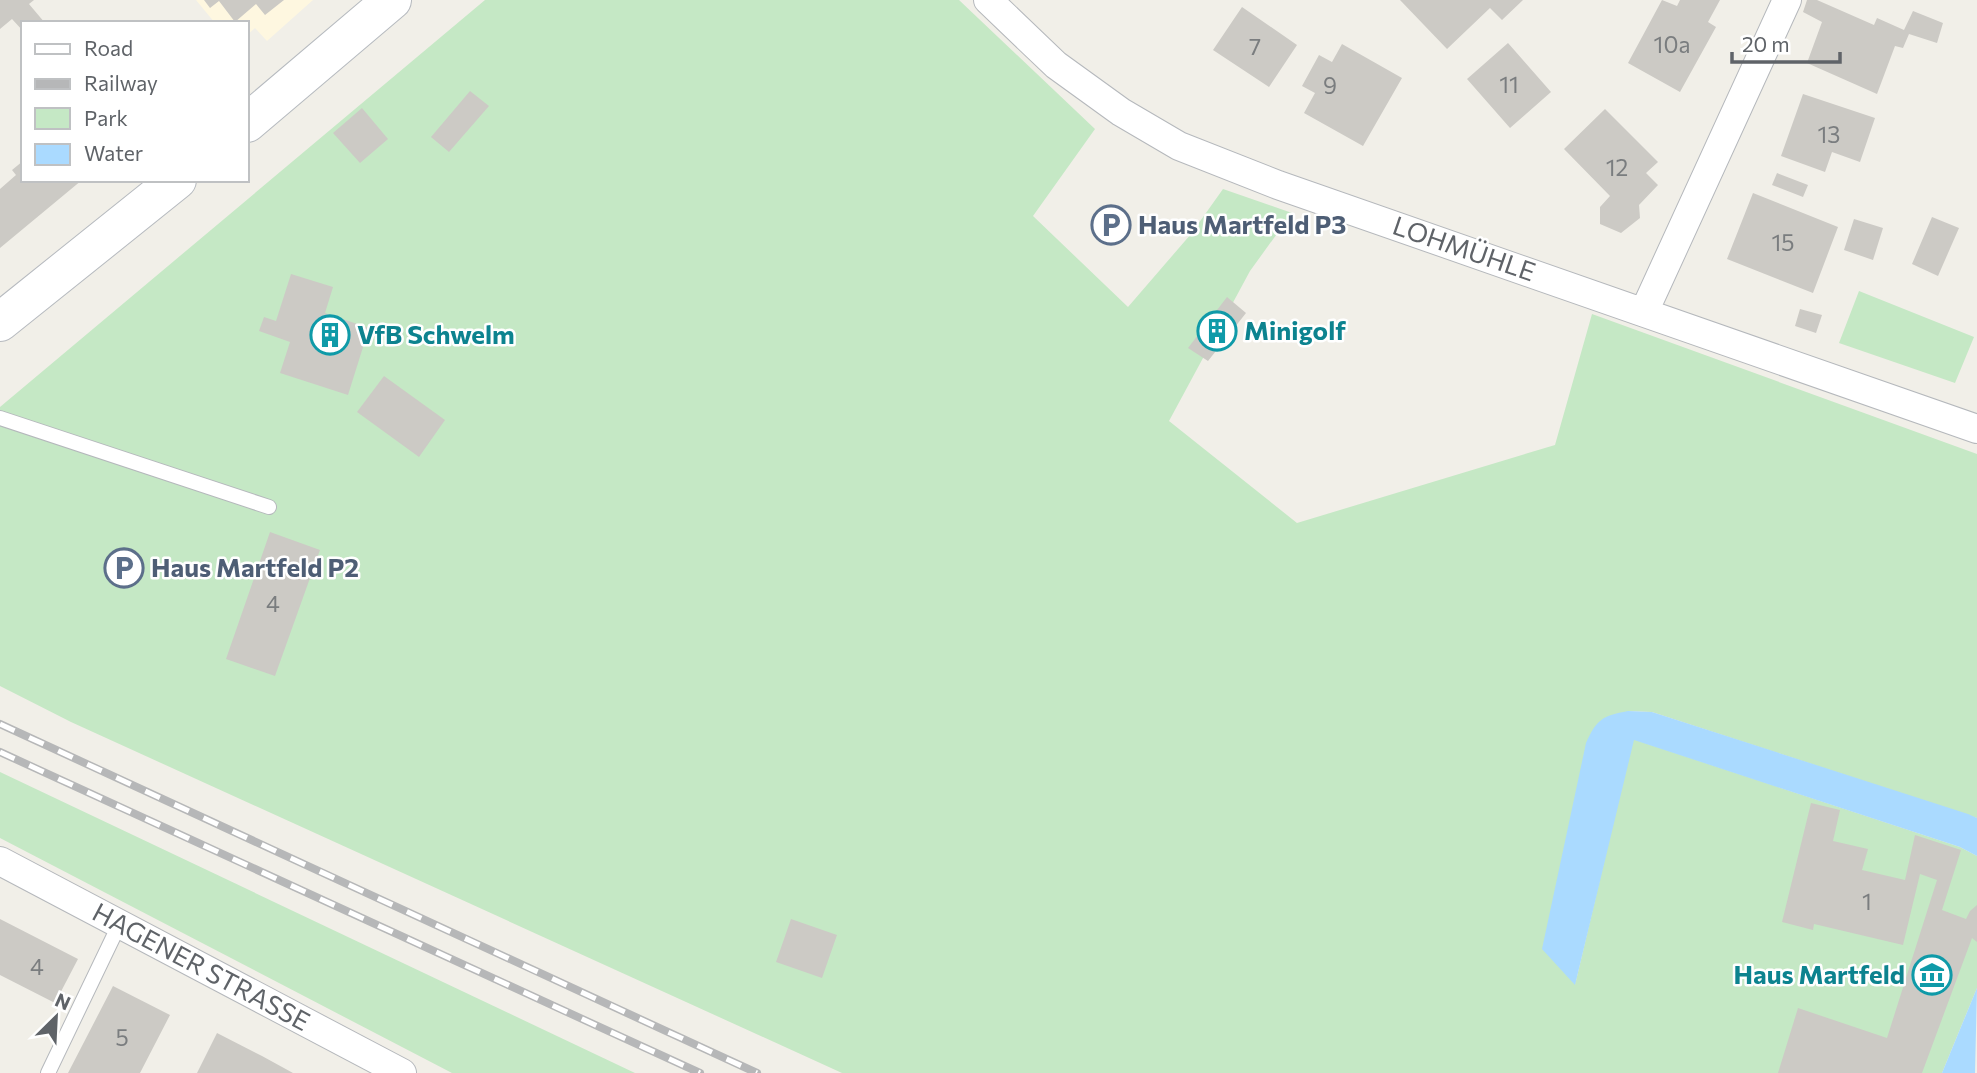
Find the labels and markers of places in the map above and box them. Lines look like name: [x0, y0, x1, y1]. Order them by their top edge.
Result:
parking icon: Haus Martfeld P3: [1090, 204, 1132, 246]
place label: Haus Martfeld P3: [1138, 208, 1346, 239]
building icon: Minigolf: [1196, 310, 1238, 352]
building icon: VfB Schwelm: [309, 314, 351, 356]
place label: Minigolf: [1244, 314, 1346, 345]
place label: VfB Schwelm: [357, 318, 515, 349]
parking icon: Haus Martfeld P2: [103, 547, 145, 589]
place label: Haus Martfeld P2: [151, 551, 359, 582]
museum icon: Haus Martfeld: [1911, 954, 1953, 996]
place label: Haus Martfeld: [1734, 958, 1905, 989]

